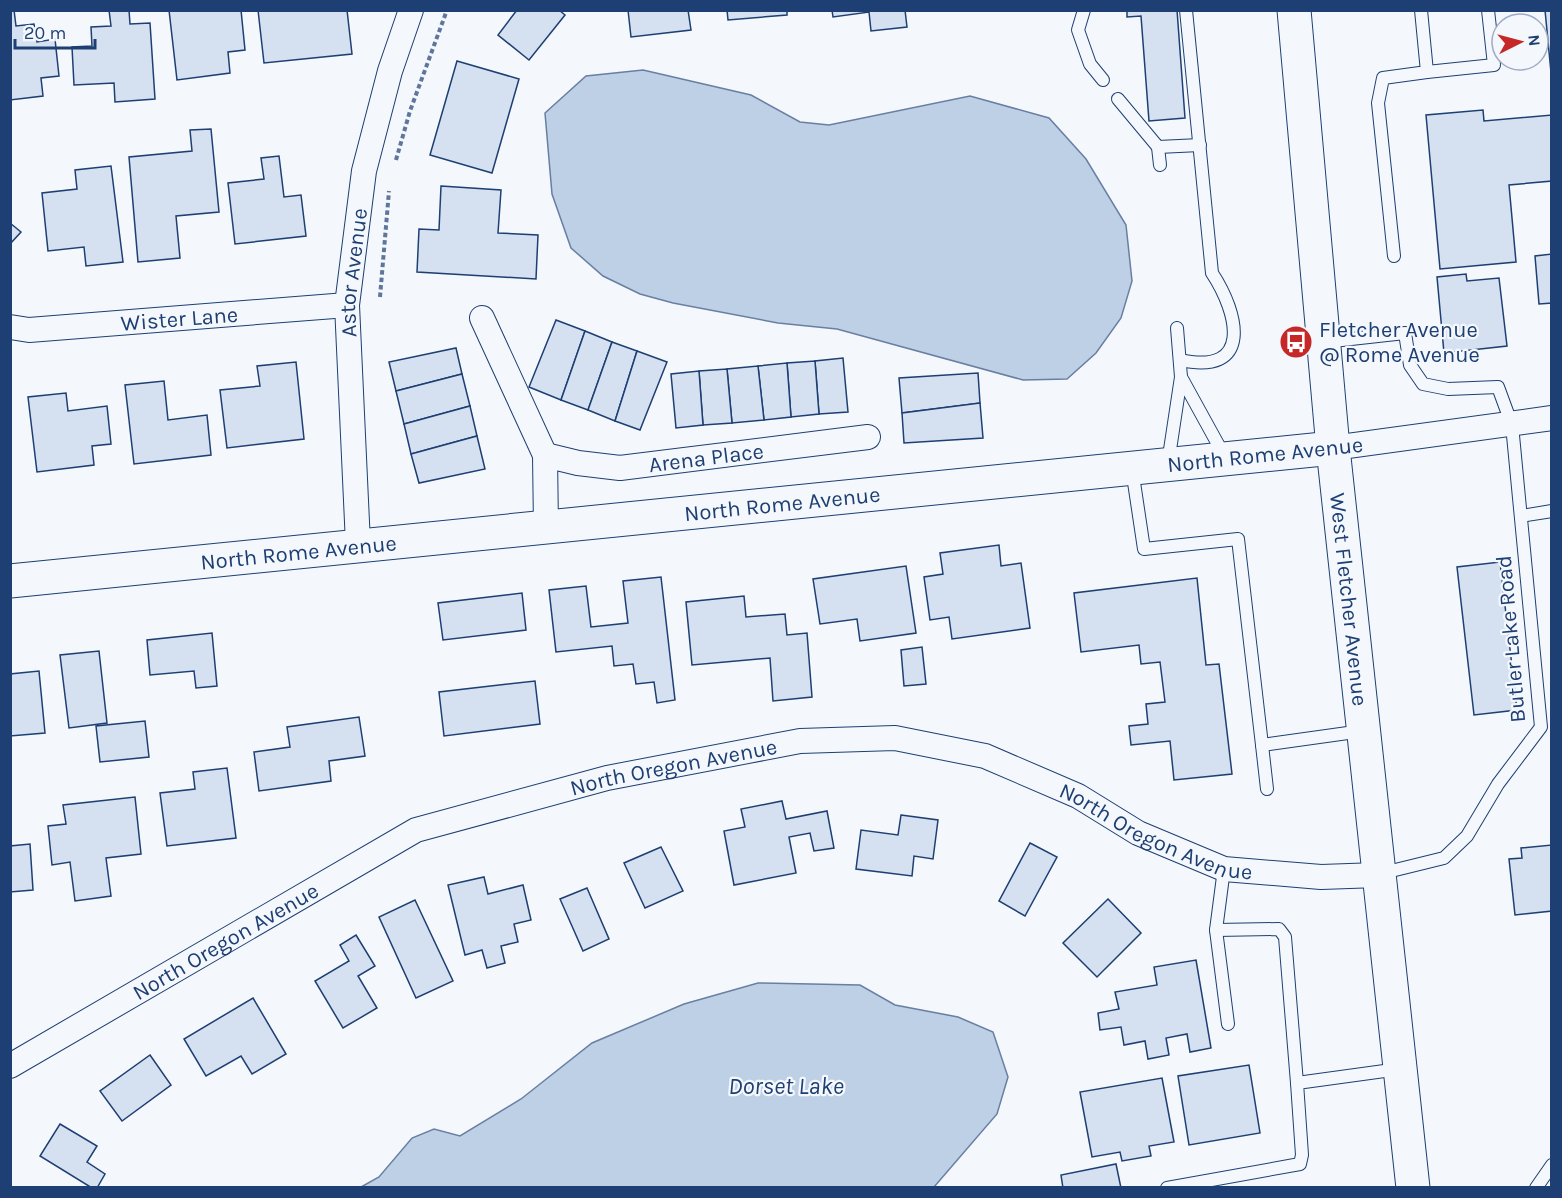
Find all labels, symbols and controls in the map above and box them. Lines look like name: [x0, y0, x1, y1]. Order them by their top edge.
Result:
scale bar: [15, 12, 94, 50]
north arrow: [1490, 12, 1550, 72]
text: 20 m: [24, 22, 66, 44]
text: N: [1524, 34, 1544, 47]
street label: Astor Avenue: [335, 206, 373, 338]
street label: Wister Lane: [120, 302, 239, 337]
place label: Fletcher Avenue @ Rome Avenue: [1319, 317, 1480, 368]
bus stop icon: Fletcher Avenue @ Rome Avenue: [1278, 324, 1314, 360]
street label: North Rome Avenue: [1166, 432, 1364, 478]
street label: Arena Place: [647, 438, 765, 478]
street label: North Rome Avenue: [683, 482, 881, 527]
street label: West Fletcher Avenue: [1324, 492, 1373, 707]
street label: North Rome Avenue: [199, 530, 398, 576]
street label: Butler Lake Road: [1491, 554, 1531, 724]
street label: North Oregon Avenue: [567, 734, 779, 801]
street label: North Oregon Avenue: [1055, 778, 1253, 885]
street label: North Oregon Avenue: [128, 878, 323, 1006]
water label: Dorset Lake: [728, 1072, 844, 1100]

